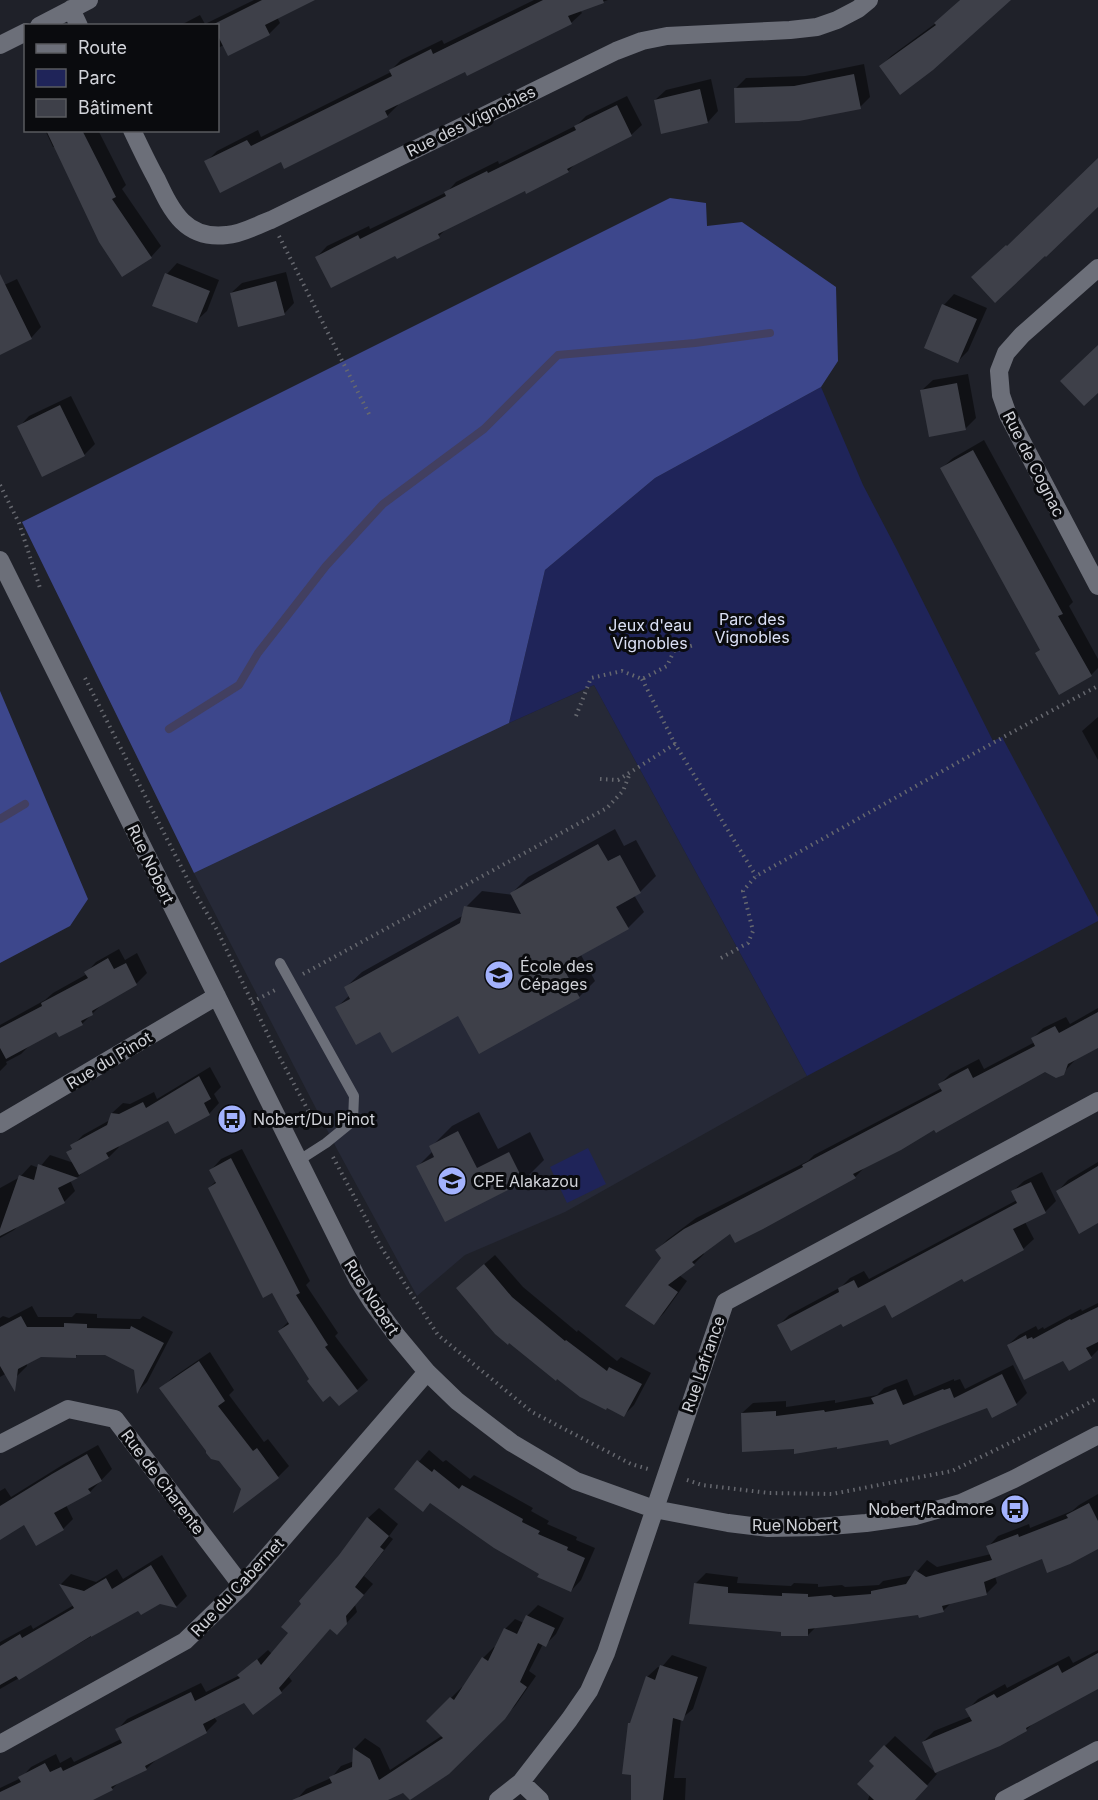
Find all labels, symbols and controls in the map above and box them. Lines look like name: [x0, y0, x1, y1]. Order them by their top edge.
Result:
legend: [24, 24, 219, 132]
text: Route: [78, 37, 127, 58]
text: Parc: [78, 67, 116, 88]
street label: Rue des Vignobles: [403, 81, 539, 161]
text: Bâtiment: [78, 97, 153, 118]
street label: Rue de Cognac: [999, 408, 1069, 520]
park label: Parc des Vignobles: [714, 609, 790, 647]
park label: Jeux d'eau Vignobles: [608, 615, 692, 653]
street label: Rue Nobert: [123, 821, 179, 907]
place label: École des Cépages: [520, 956, 594, 994]
school or university icon: École des Cépages: [483, 959, 515, 991]
street label: Rue du Pinot: [63, 1027, 155, 1093]
bus stop icon: Nobert/Du Pinot: [216, 1103, 248, 1135]
place label: Nobert/Du Pinot: [253, 1109, 375, 1129]
school or university icon: CPE Alakazou: [436, 1165, 468, 1197]
place label: CPE Alakazou: [473, 1171, 578, 1191]
street label: Rue Nobert: [340, 1256, 404, 1338]
street label: Rue Lafrance: [677, 1313, 729, 1415]
street label: Rue de Charente: [117, 1426, 209, 1538]
bus stop icon: Nobert/Radmore: [999, 1493, 1031, 1525]
place label: Nobert/Radmore: [868, 1499, 994, 1519]
street label: Rue Nobert: [752, 1515, 838, 1535]
street label: Rue du Cabernet: [186, 1534, 288, 1640]

